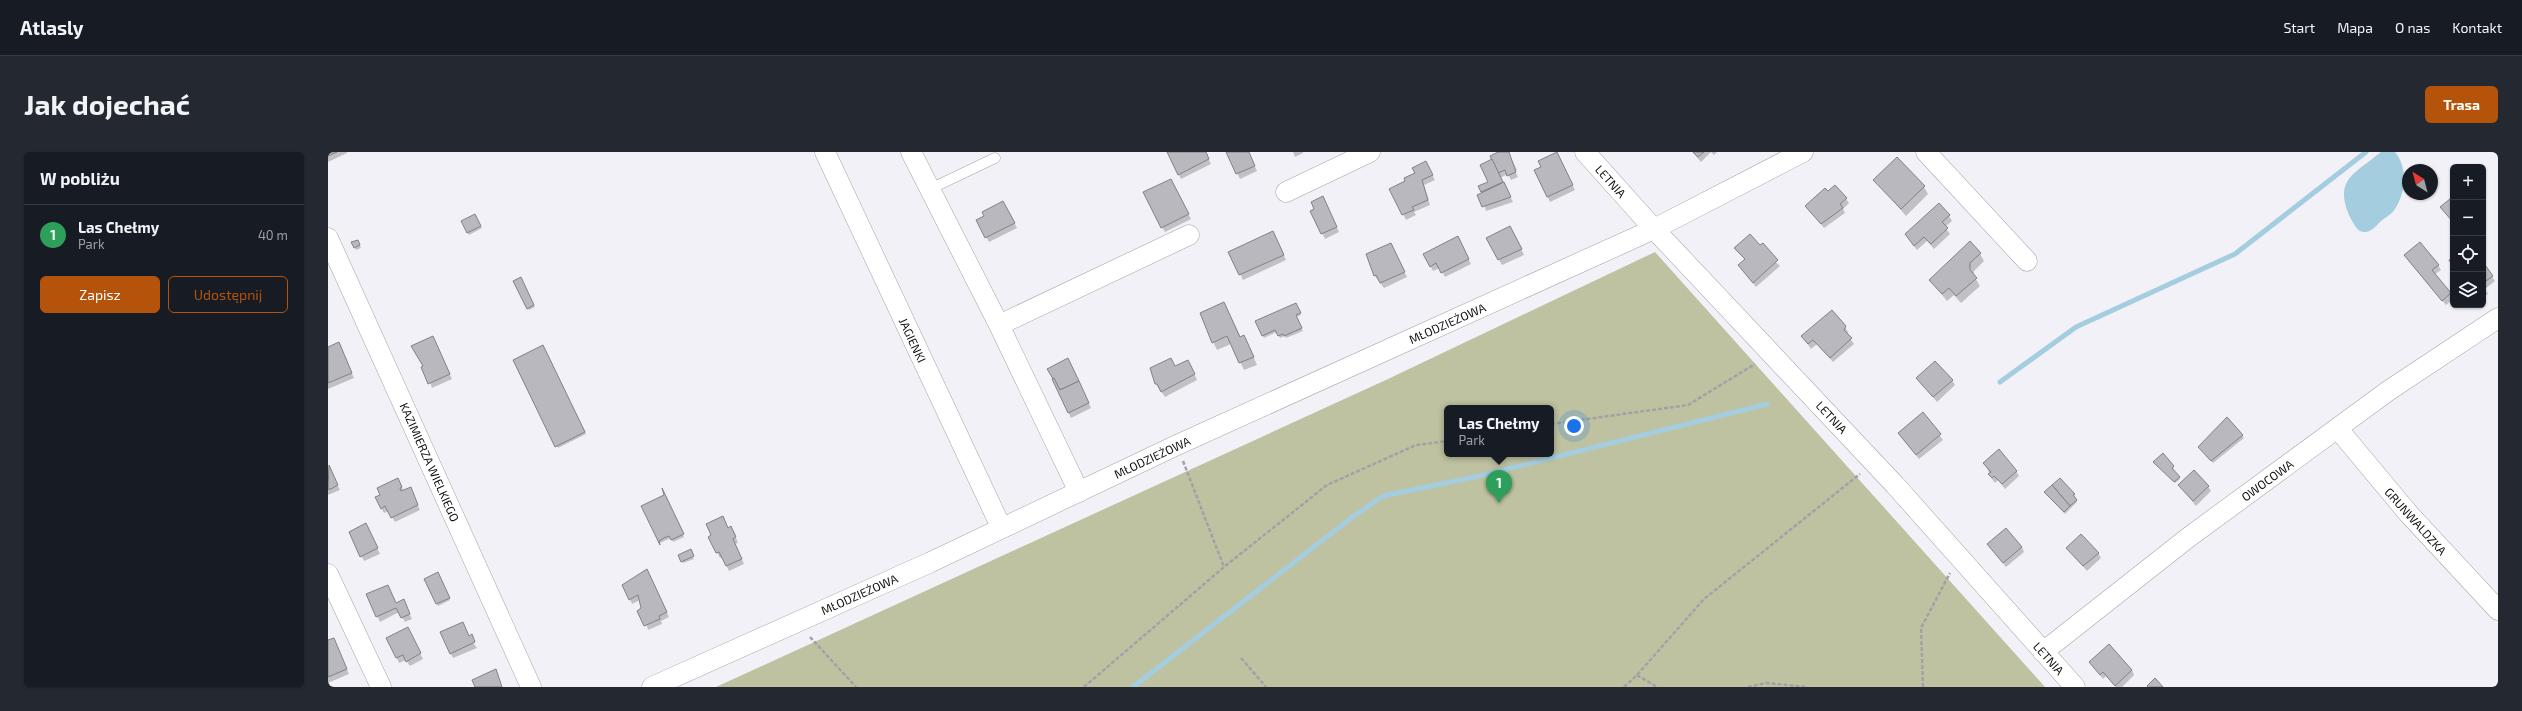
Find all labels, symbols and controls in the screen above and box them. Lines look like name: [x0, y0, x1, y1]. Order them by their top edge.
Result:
text: Atlasly: [20, 16, 84, 39]
text: Start: [2283, 19, 2315, 36]
text: Mapa: [2337, 19, 2373, 36]
text: O nas: [2395, 19, 2430, 36]
text: Kontakt: [2452, 19, 2502, 36]
button: Trasa: [2425, 86, 2498, 123]
text: Jak dojechać: [24, 87, 190, 121]
street label: LETNIA: [1593, 162, 1630, 201]
north arrow: [2402, 164, 2438, 200]
map controls: [2450, 164, 2486, 308]
button: +: [2450, 164, 2486, 200]
text: W pobliżu: [40, 168, 120, 188]
button: −: [2450, 200, 2486, 236]
text: Las Chełmy: [78, 218, 159, 236]
text: 1: [50, 227, 56, 243]
text: 40 m: [258, 227, 288, 243]
text: Park: [78, 236, 105, 252]
button: locate: [2450, 236, 2486, 272]
button: layers: [2450, 272, 2486, 308]
button: Zapisz: [40, 276, 160, 313]
button: Udostępnij: [168, 276, 288, 313]
street label: MŁODZIEŻOWA: [1406, 300, 1488, 346]
street label: JAGIENKI: [897, 315, 929, 365]
street label: LETNIA: [1814, 398, 1851, 436]
street label: KAZIMIERZA WIELKIEGO: [397, 400, 463, 524]
popup: [1444, 405, 1554, 457]
text: Las Chełmy: [1458, 414, 1540, 432]
your location: [1564, 416, 1584, 436]
text: Park: [1458, 432, 1485, 448]
street label: MŁODZIEŻOWA: [1112, 433, 1193, 481]
street label: OWOCOWA: [2238, 456, 2296, 504]
pin: 1: [1486, 470, 1512, 503]
street label: GRUNWALDZKA: [2382, 485, 2450, 558]
street label: MŁODZIEŻOWA: [818, 571, 900, 617]
street label: LETNIA: [2031, 639, 2068, 678]

